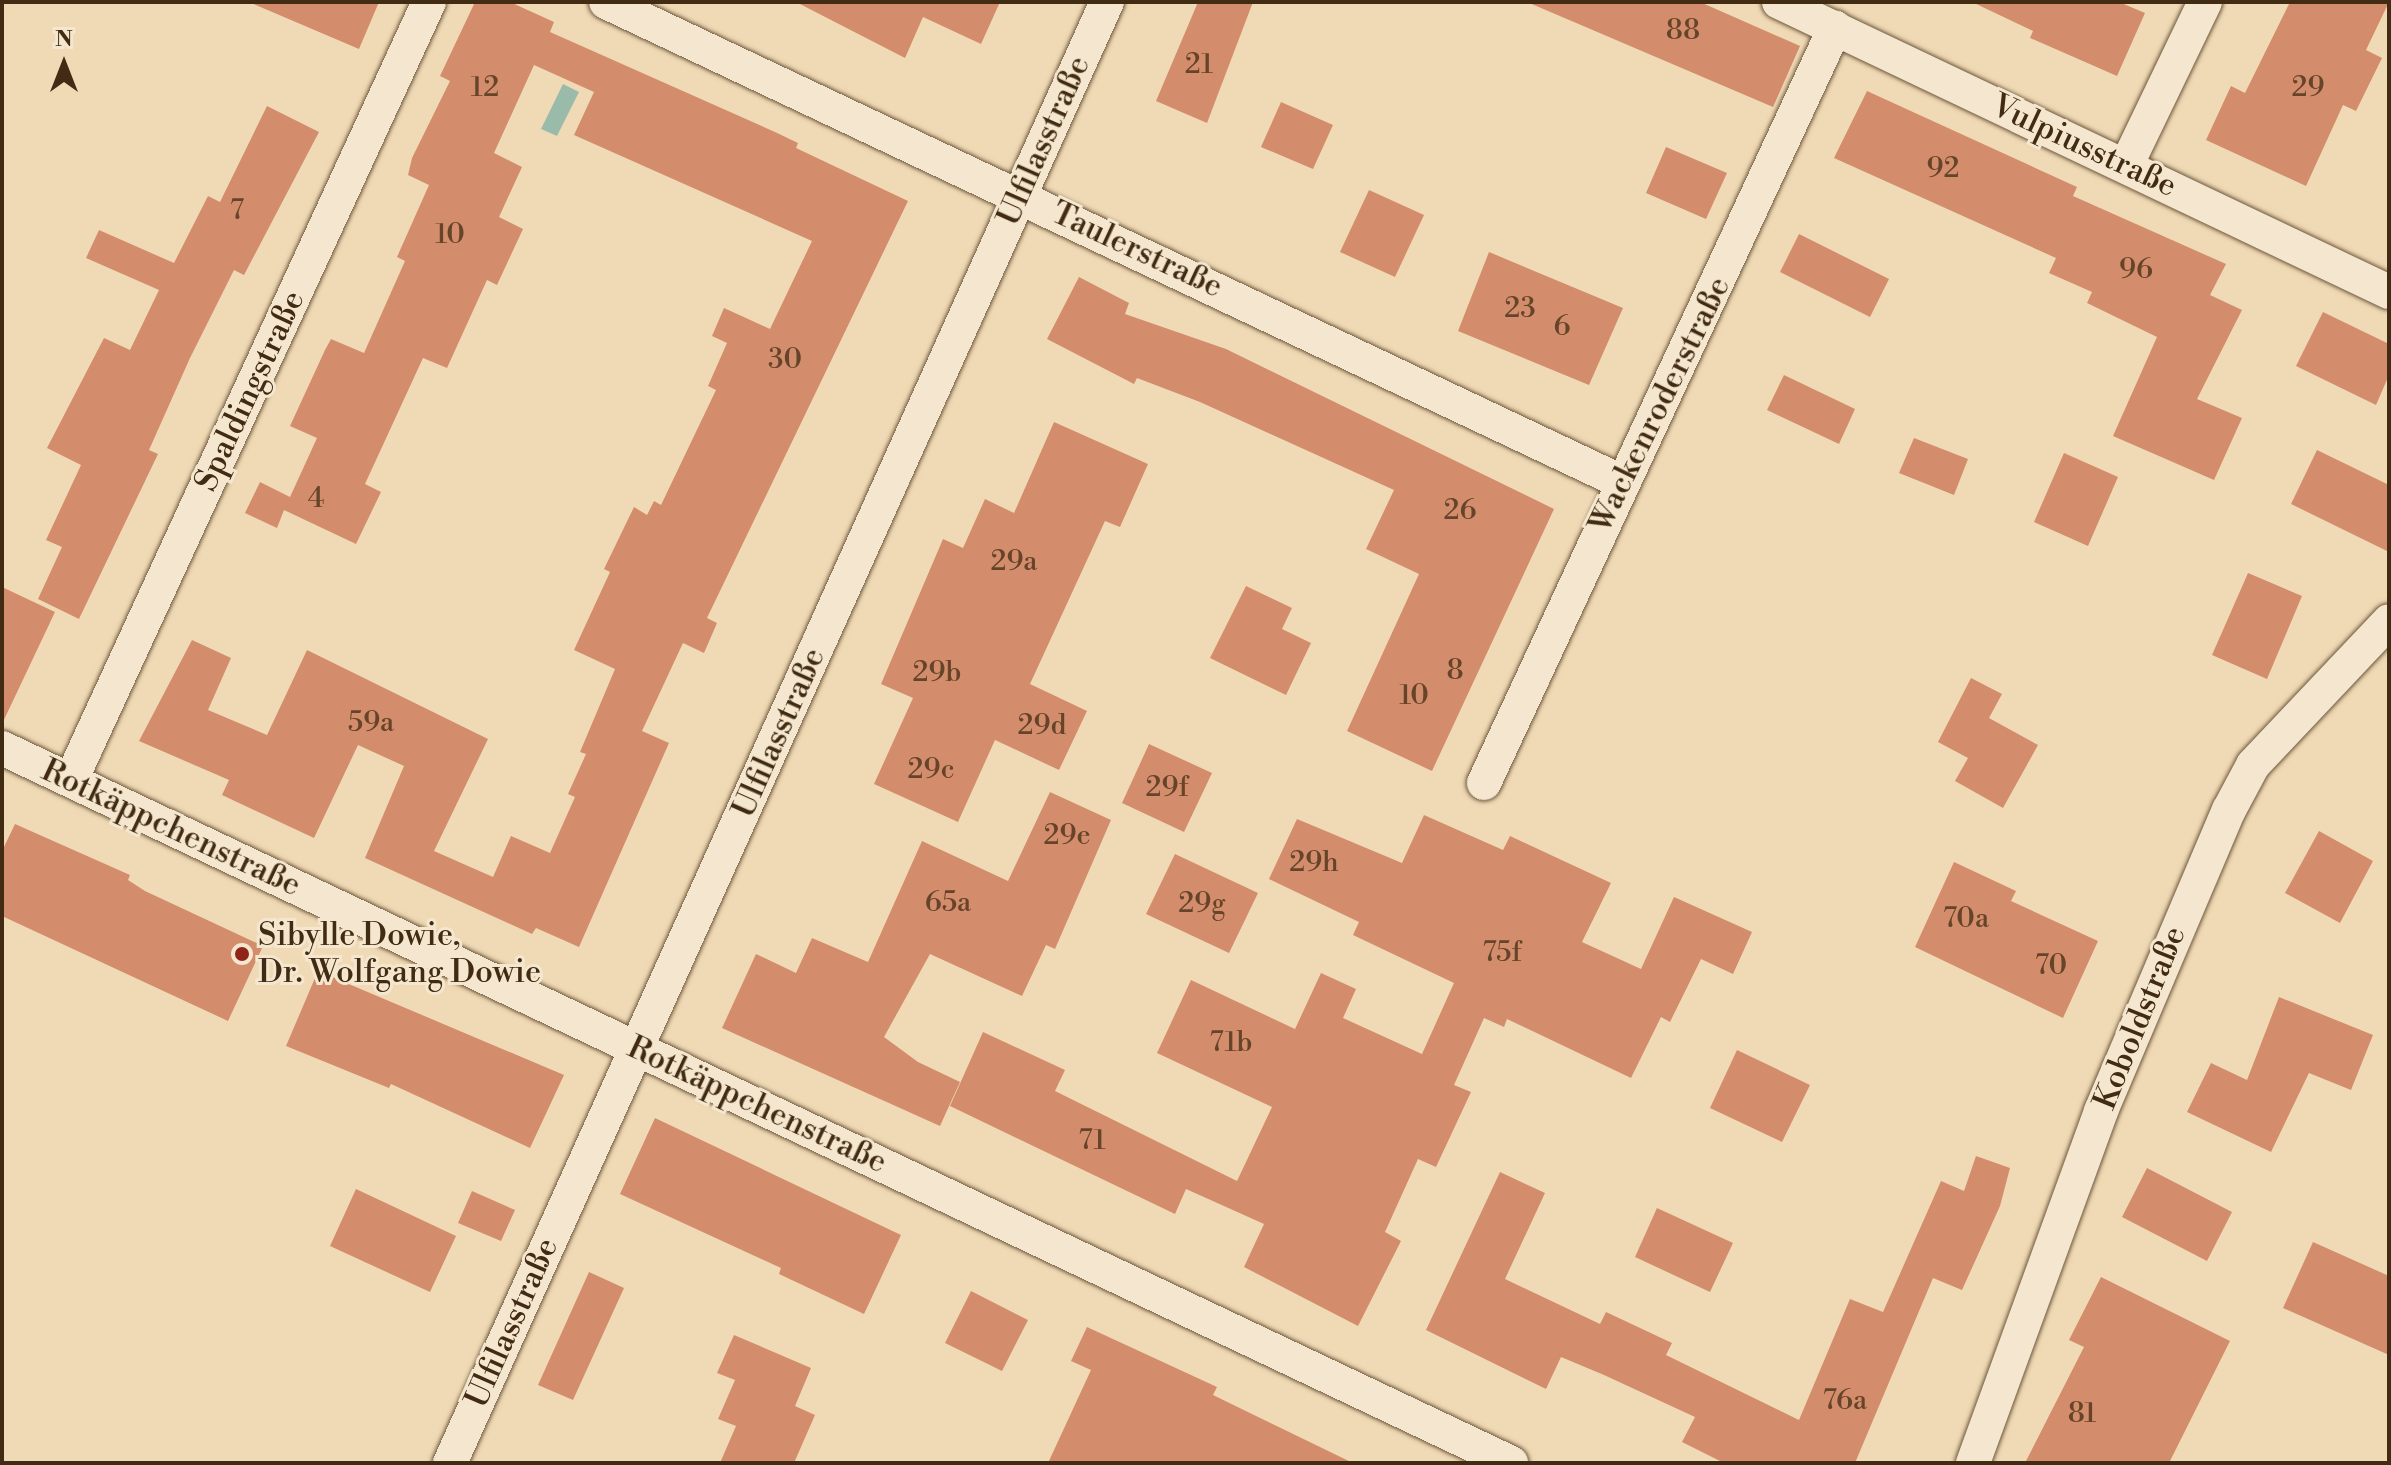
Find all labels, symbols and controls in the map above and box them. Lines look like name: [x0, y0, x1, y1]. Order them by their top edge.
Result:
house number: 88: [1666, 14, 1700, 48]
north arrow: [24, 24, 104, 104]
text: N: [55, 26, 73, 53]
house number: 21: [1185, 48, 1213, 82]
street label: Ulfilasstraße: [989, 50, 1099, 232]
house number: 12: [471, 71, 499, 105]
house number: 29: [2292, 71, 2324, 105]
street label: Vulpiusstraße: [1985, 86, 2183, 206]
house number: 92: [1927, 152, 1959, 186]
house number: 7: [230, 194, 244, 228]
street label: Taulerstraße: [1045, 194, 1229, 306]
house number: 10: [435, 218, 465, 252]
house number: 96: [2119, 253, 2153, 287]
street label: Wackenroderstraße: [1581, 271, 1739, 539]
street label: Spaldingstraße: [187, 285, 313, 497]
house number: 23: [1504, 292, 1536, 326]
house number: 6: [1554, 310, 1570, 344]
house number: 30: [768, 343, 802, 377]
house number: 4: [308, 482, 324, 516]
house number: 26: [1444, 494, 1476, 528]
house number: 29a: [990, 545, 1038, 579]
street label: Ulfilasstraße: [724, 642, 834, 824]
house number: 8: [1446, 654, 1464, 688]
house number: 29b: [913, 656, 961, 690]
house number: 10: [1399, 679, 1429, 713]
house number: 59a: [348, 706, 394, 740]
house number: 29d: [1018, 709, 1066, 743]
street label: Rotkäppchenstraße: [35, 751, 307, 905]
house number: 29c: [907, 753, 955, 787]
house number: 29f: [1145, 771, 1189, 805]
house number: 29e: [1043, 819, 1091, 853]
house number: 29h: [1289, 846, 1339, 880]
house number: 65a: [925, 886, 971, 920]
house number: 29g: [1178, 887, 1226, 921]
house number: 70a: [1943, 902, 1989, 936]
place label: Sibylle Dowie, Dr. Wolfgang Dowie: [258, 917, 541, 992]
street label: Koboldstraße: [2086, 921, 2194, 1115]
house number: 75f: [1482, 936, 1522, 970]
marker: Sibylle Dowie, Dr. Wolfgang Dowie: [233, 945, 251, 963]
house number: 70: [2035, 949, 2067, 983]
house number: 71b: [1209, 1026, 1253, 1060]
street label: Rotkäppchenstraße: [621, 1028, 893, 1182]
house number: 71: [1078, 1124, 1106, 1158]
street label: Ulfilasstraße: [457, 1232, 567, 1414]
house number: 76a: [1823, 1384, 1867, 1418]
house number: 81: [2068, 1397, 2096, 1431]

